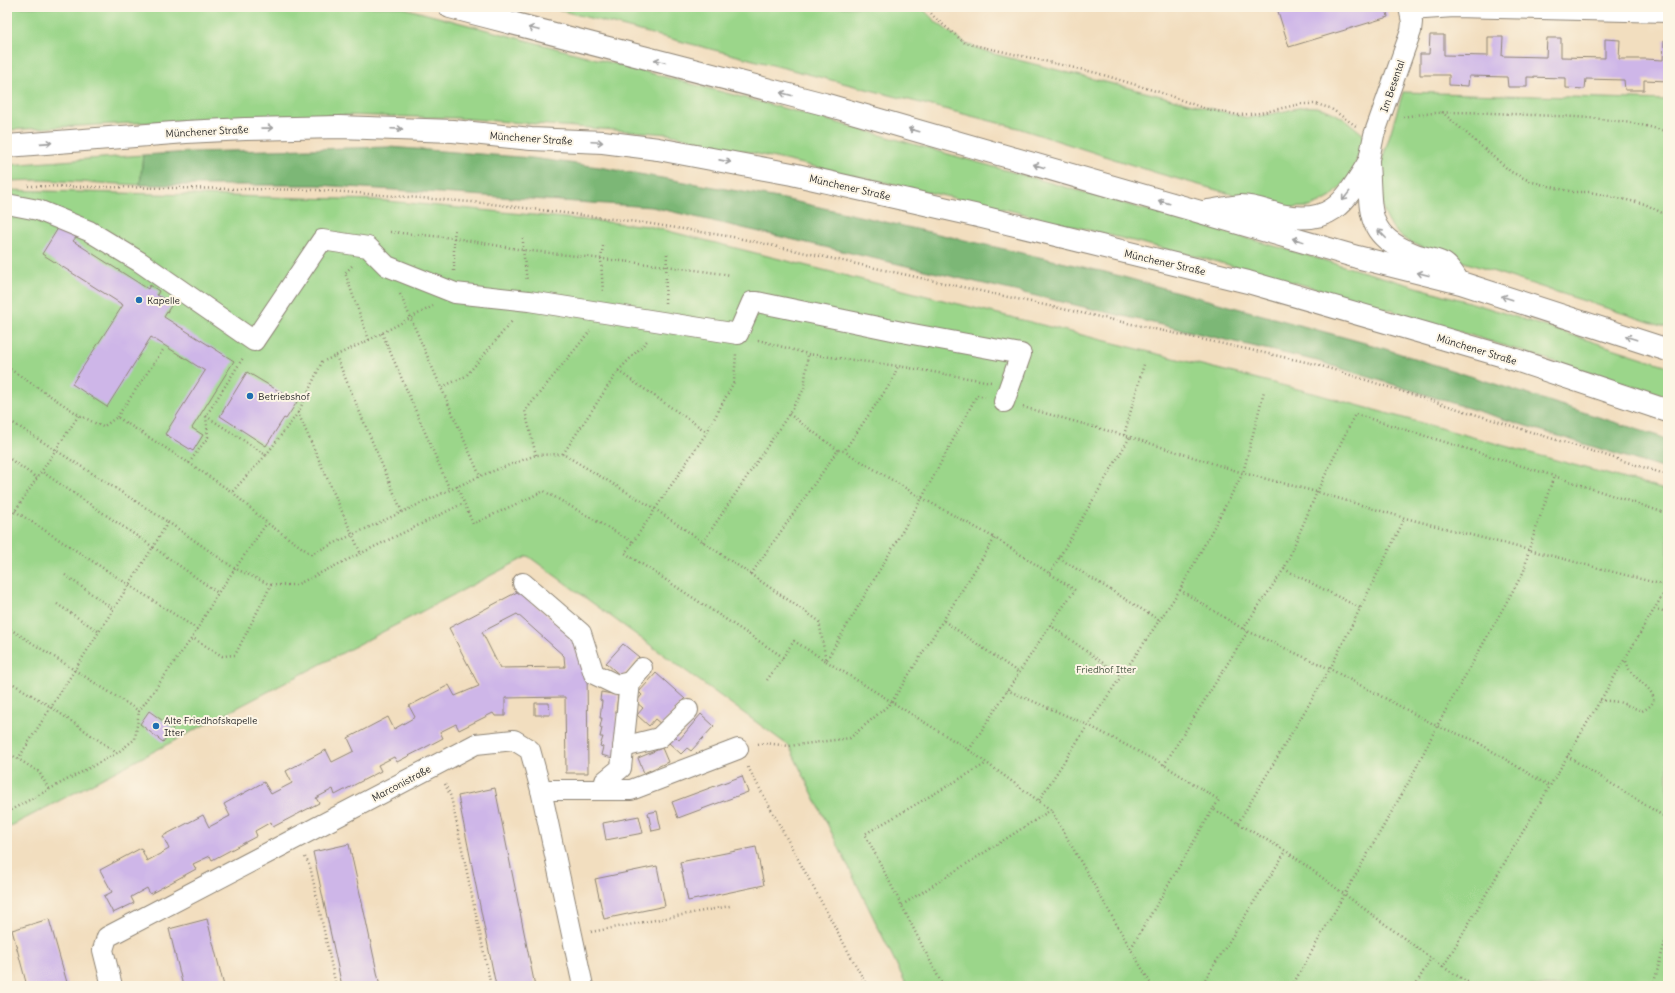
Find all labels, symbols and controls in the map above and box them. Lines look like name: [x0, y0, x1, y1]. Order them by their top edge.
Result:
one-way arrow: [528, 25, 541, 32]
one-way arrow: [654, 57, 667, 65]
street label: Im Besental: [1377, 58, 1407, 114]
one-way arrow: [780, 90, 793, 97]
street label: Münchener Straße: [165, 123, 249, 140]
one-way arrow: [260, 124, 273, 132]
one-way arrow: [390, 125, 403, 133]
one-way arrow: [908, 126, 921, 133]
street label: Münchener Straße: [489, 129, 573, 148]
one-way arrow: [39, 139, 52, 146]
one-way arrow: [590, 139, 603, 146]
one-way arrow: [719, 157, 732, 165]
one-way arrow: [1033, 162, 1046, 169]
street label: Münchener Straße: [808, 172, 892, 203]
one-way arrow: [1342, 191, 1351, 202]
one-way arrow: [1158, 198, 1171, 205]
one-way arrow: [1378, 229, 1387, 240]
one-way arrow: [1291, 236, 1304, 243]
street label: Münchener Straße: [1123, 247, 1207, 278]
one-way arrow: [1417, 270, 1430, 277]
place label: Kapelle: [147, 294, 180, 307]
one-way arrow: [1501, 294, 1514, 301]
marker: Kapelle: [134, 295, 144, 305]
street label: Münchener Straße: [1435, 331, 1518, 368]
one-way arrow: [1625, 334, 1638, 341]
place label: Betriebshof: [258, 390, 310, 403]
marker: Betriebshof: [245, 391, 255, 401]
park label: Friedhof Itter: [1076, 663, 1136, 676]
place label: Alte Friedhofskapelle Itter: [164, 714, 257, 739]
marker: Alte Friedhofskapelle Itter: [151, 721, 161, 731]
street label: Marconistraße: [370, 762, 433, 804]

